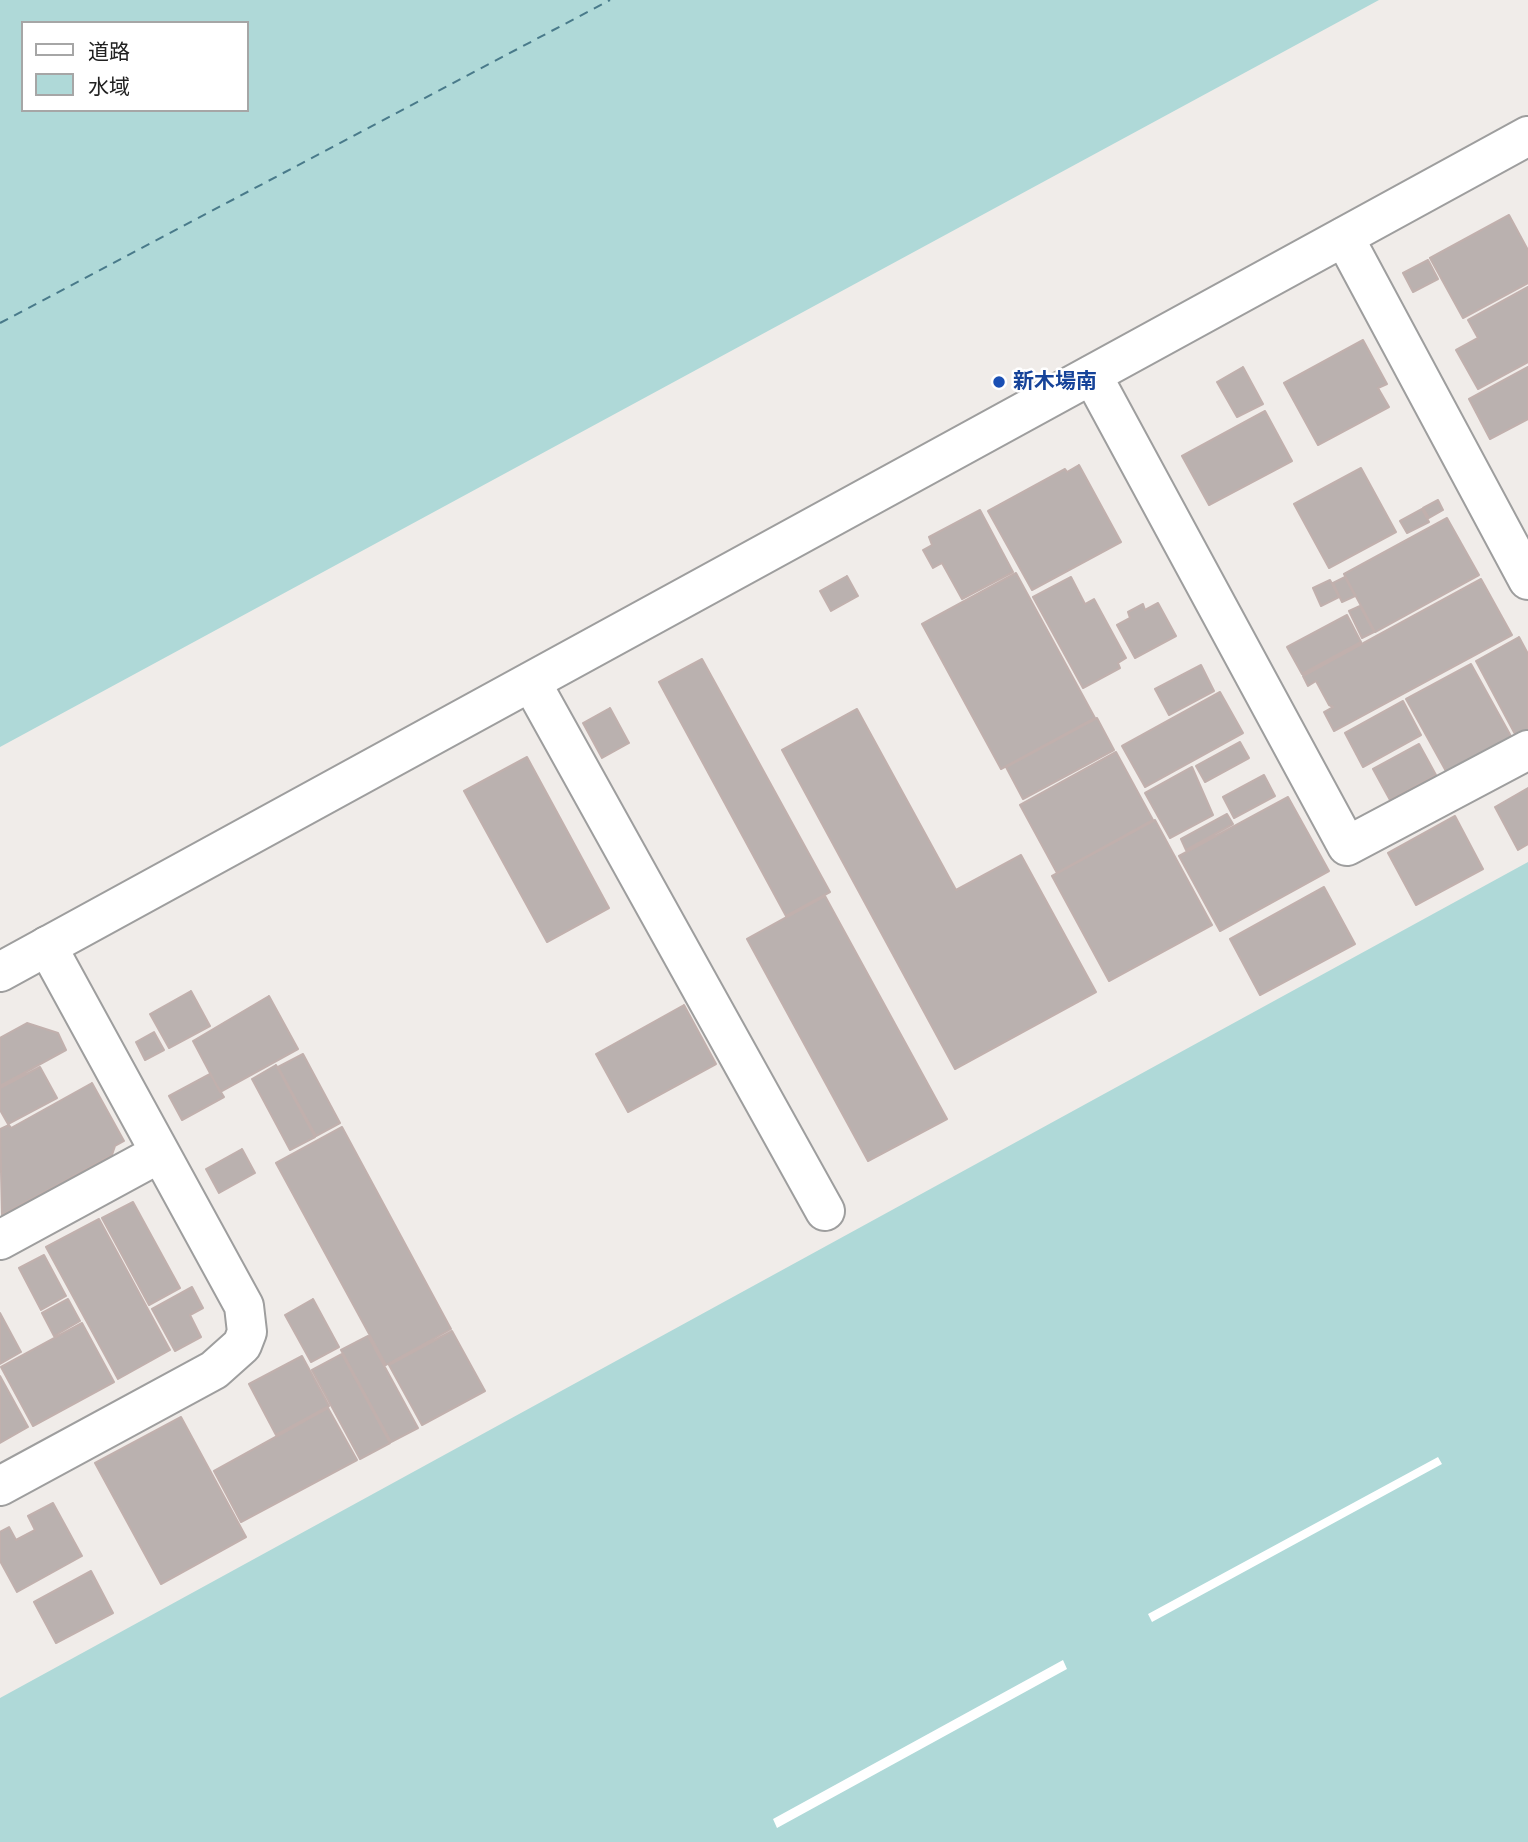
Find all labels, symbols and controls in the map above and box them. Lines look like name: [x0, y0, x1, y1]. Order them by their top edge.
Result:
legend: [21, 21, 248, 112]
text: 道路: [88, 38, 130, 64]
text: 水域: [88, 73, 130, 99]
place label: 新木場南: [1013, 369, 1097, 395]
marker: 新木場南: [991, 374, 1007, 390]

